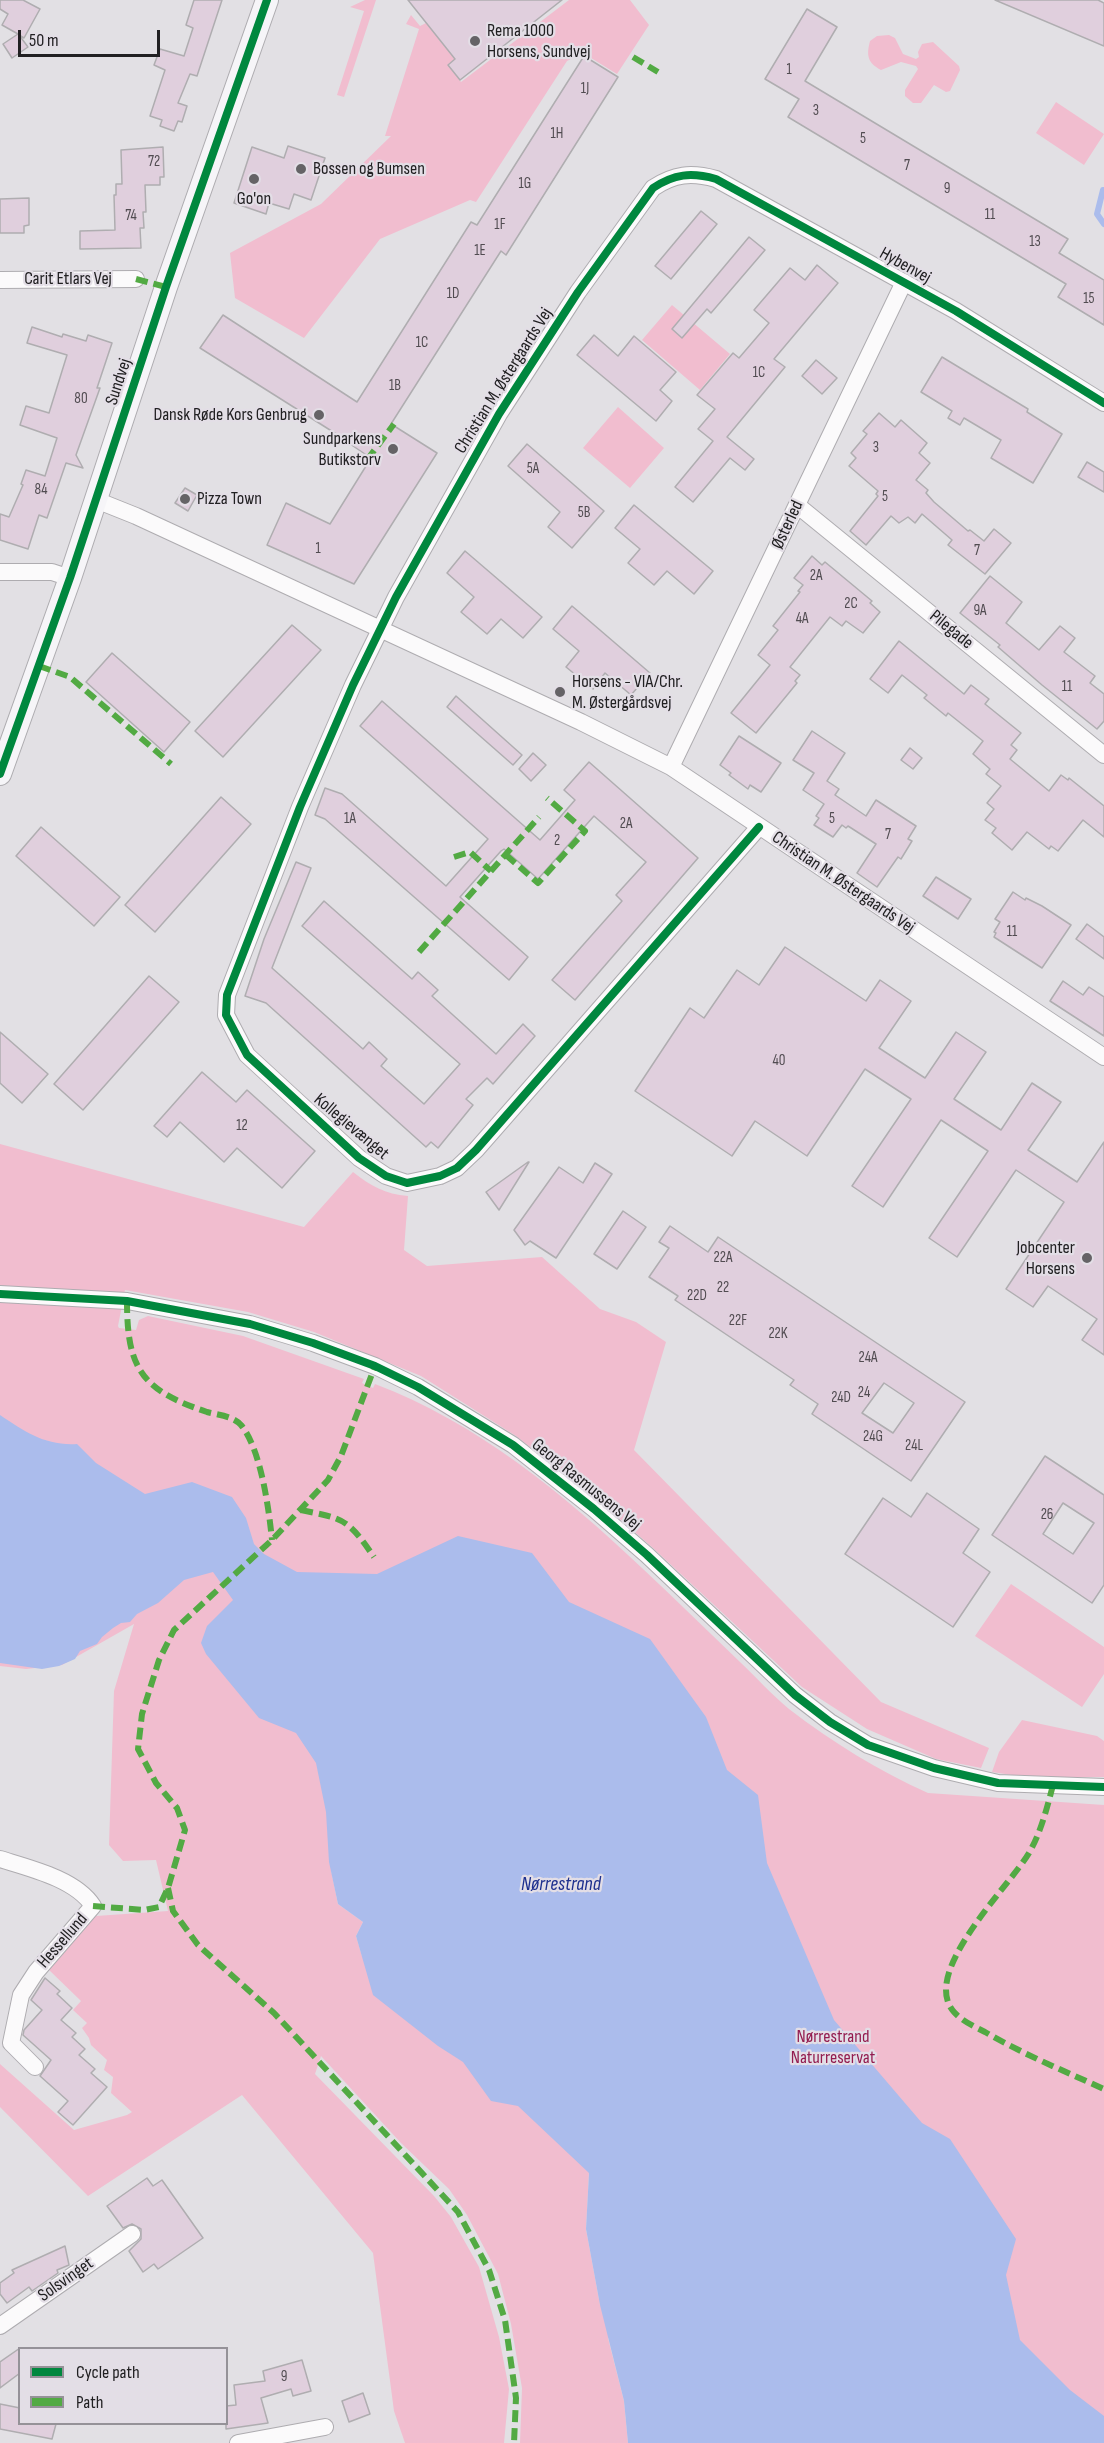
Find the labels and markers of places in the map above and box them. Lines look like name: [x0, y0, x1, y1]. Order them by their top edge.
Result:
place label: Rema 1000 Horsens, Sundvej: [487, 20, 590, 63]
marker: Rema 1000 Horsens, Sundvej: [468, 34, 482, 48]
place label: Bossen og Bumsen: [313, 158, 425, 180]
marker: Bossen og Bumsen: [294, 162, 308, 176]
marker: Go'on: [247, 172, 261, 186]
place label: Go'on: [237, 188, 271, 210]
place label: Dansk Røde Kors Genbrug: [153, 404, 307, 426]
marker: Dansk Røde Kors Genbrug: [312, 408, 326, 422]
place label: Sundparkens Butikstorv: [303, 428, 381, 470]
marker: Sundparkens Butikstorv: [386, 442, 400, 456]
place label: Pizza Town: [197, 488, 262, 510]
marker: Pizza Town: [178, 492, 192, 506]
place label: Horsens - VIA/Chr. M. Østergårdsvej: [572, 671, 683, 714]
marker: Horsens - VIA/Chr. M. Østergårdsvej: [553, 685, 567, 699]
place label: Jobcenter Horsens: [1016, 1237, 1075, 1280]
marker: Jobcenter Horsens: [1080, 1251, 1094, 1265]

